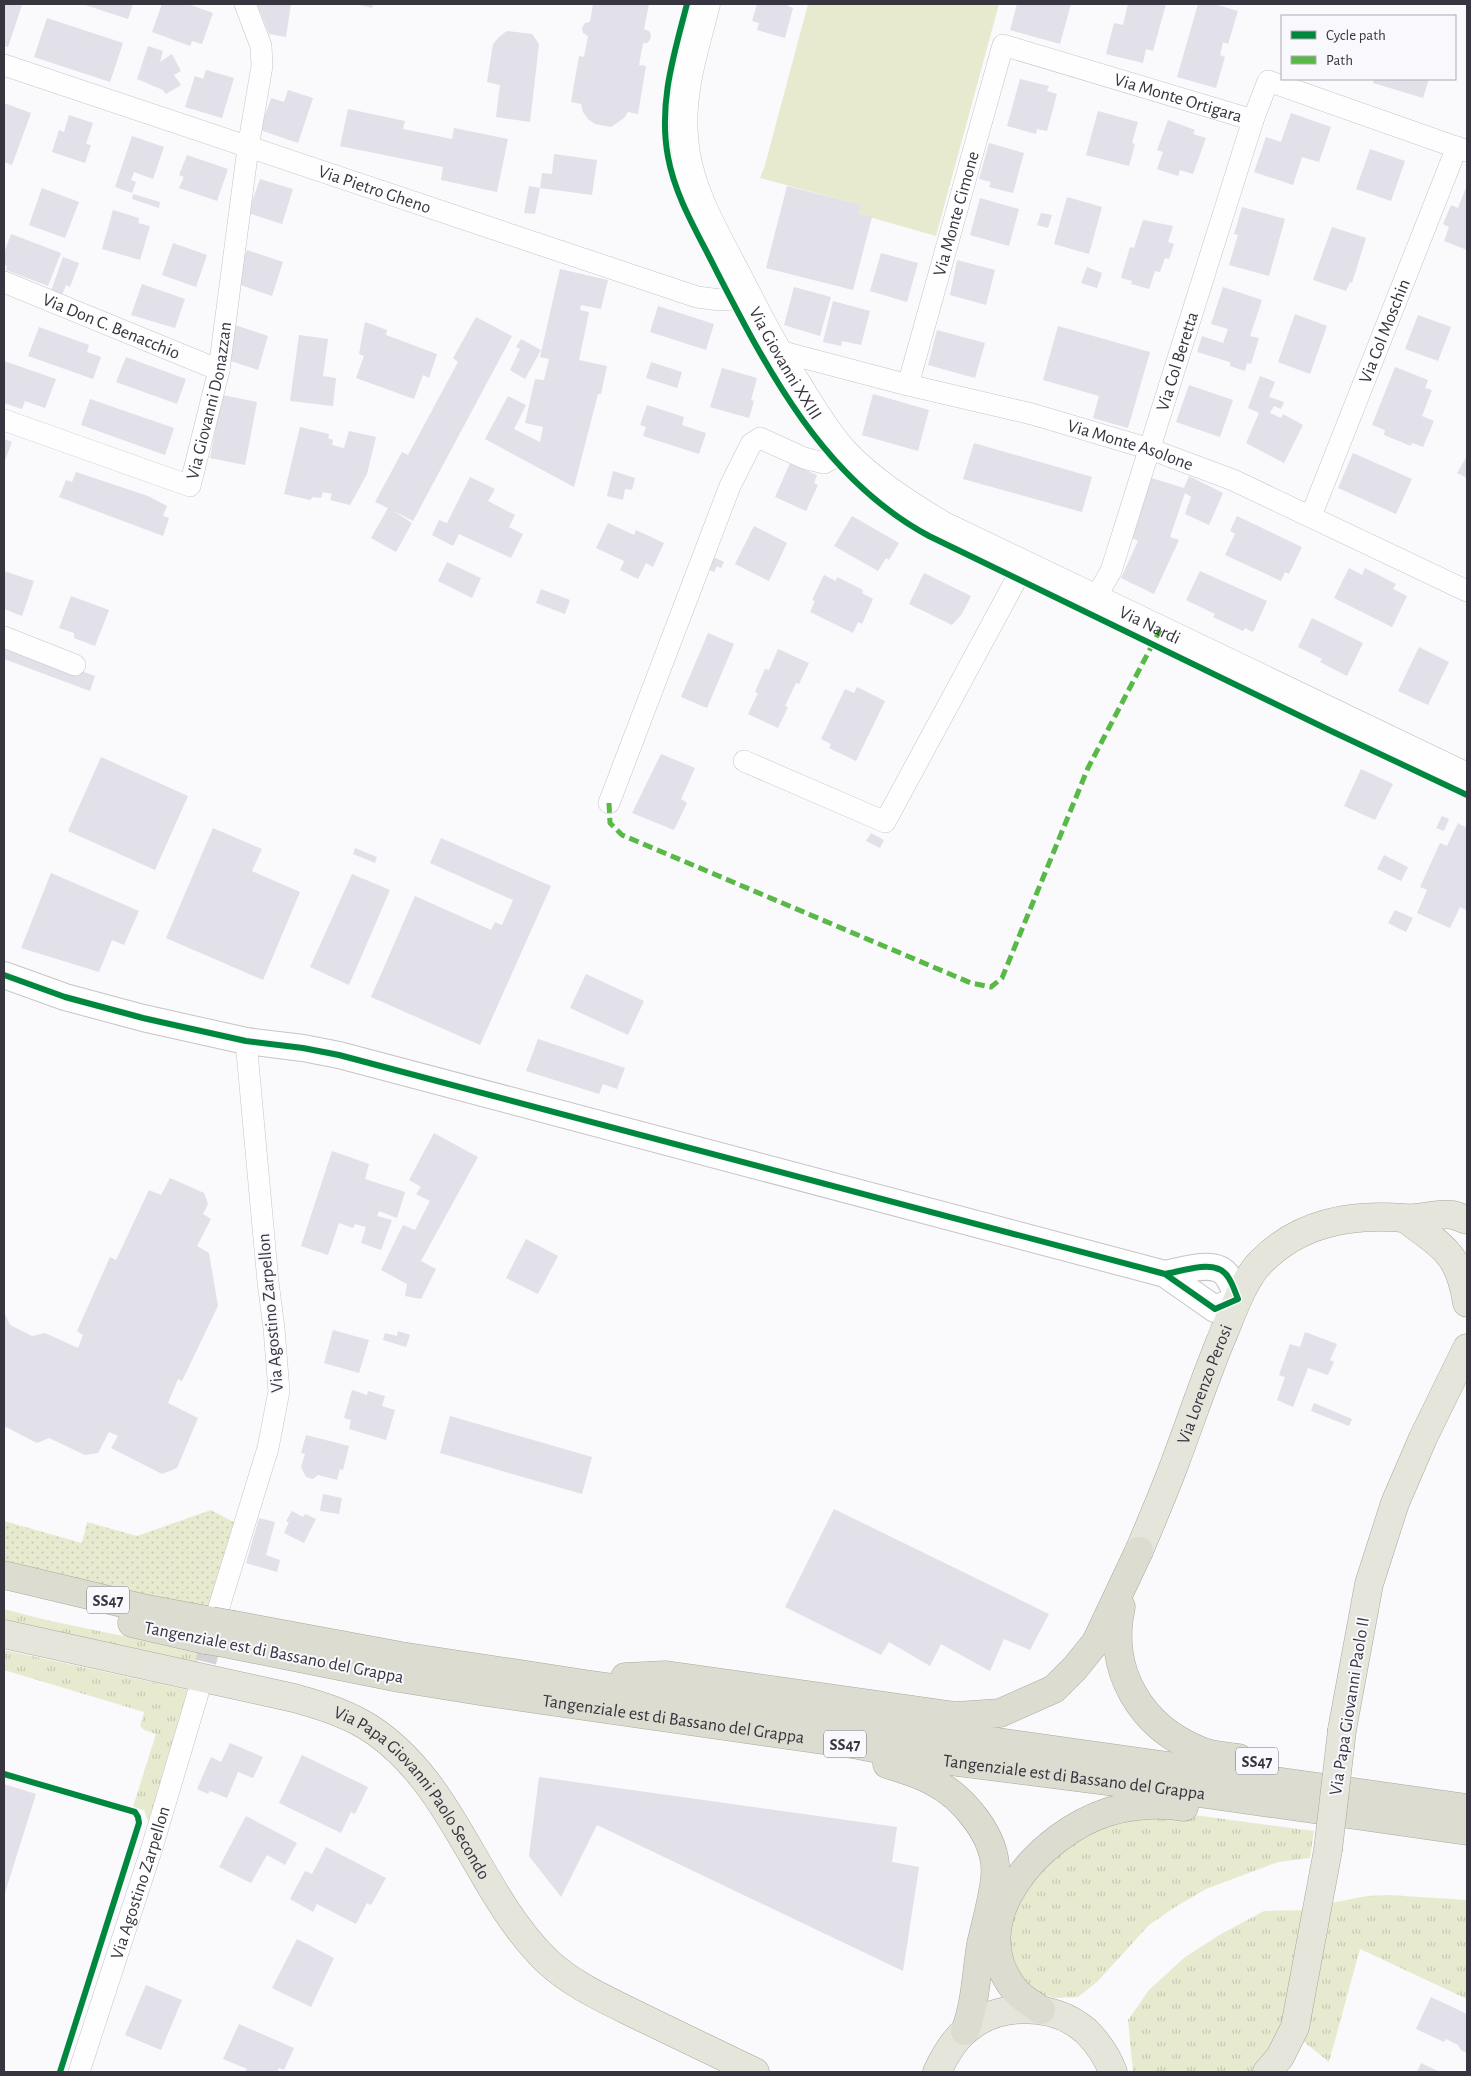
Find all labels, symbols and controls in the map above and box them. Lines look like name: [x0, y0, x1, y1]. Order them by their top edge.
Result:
legend: [1281, 15, 1456, 80]
text: Cycle path: [1326, 28, 1386, 43]
text: Path: [1326, 53, 1353, 68]
street label: Via Monte Ortigara: [1112, 71, 1244, 126]
street label: Via Monte Cimone: [931, 149, 983, 278]
street label: Via Pietro Gheno: [316, 163, 433, 217]
street label: Via Col Moschin: [1356, 277, 1414, 386]
street label: Via Don C. Benacchio: [40, 291, 182, 363]
street label: Via Giovanni XXIII: [745, 304, 825, 423]
street label: Via Col Beretta: [1154, 310, 1202, 413]
street label: Via Giovanni Donazzan: [184, 321, 235, 482]
street label: Via Monte Asolone: [1065, 417, 1196, 474]
street label: Via Nardi: [1116, 603, 1183, 648]
street label: Via Agostino Zarpellon: [255, 1233, 287, 1393]
street label: Via Lorenzo Perosi: [1175, 1322, 1236, 1447]
road number: SS47: [87, 1586, 129, 1614]
street label: Via Papa Giovanni Paolo II: [1327, 1616, 1373, 1797]
street label: Tangenziale est di Bassano del Grappa: [142, 1619, 405, 1687]
street label: Tangenziale est di Bassano del Grappa: [541, 1692, 806, 1747]
street label: Via Papa Giovanni Paolo Secondo: [331, 1703, 493, 1883]
road number: SS47: [824, 1730, 866, 1758]
road number: SS47: [1236, 1748, 1278, 1774]
street label: Tangenziale est di Bassano del Grappa: [942, 1752, 1207, 1804]
street label: Via Agostino Zarpellon: [108, 1804, 174, 1962]

